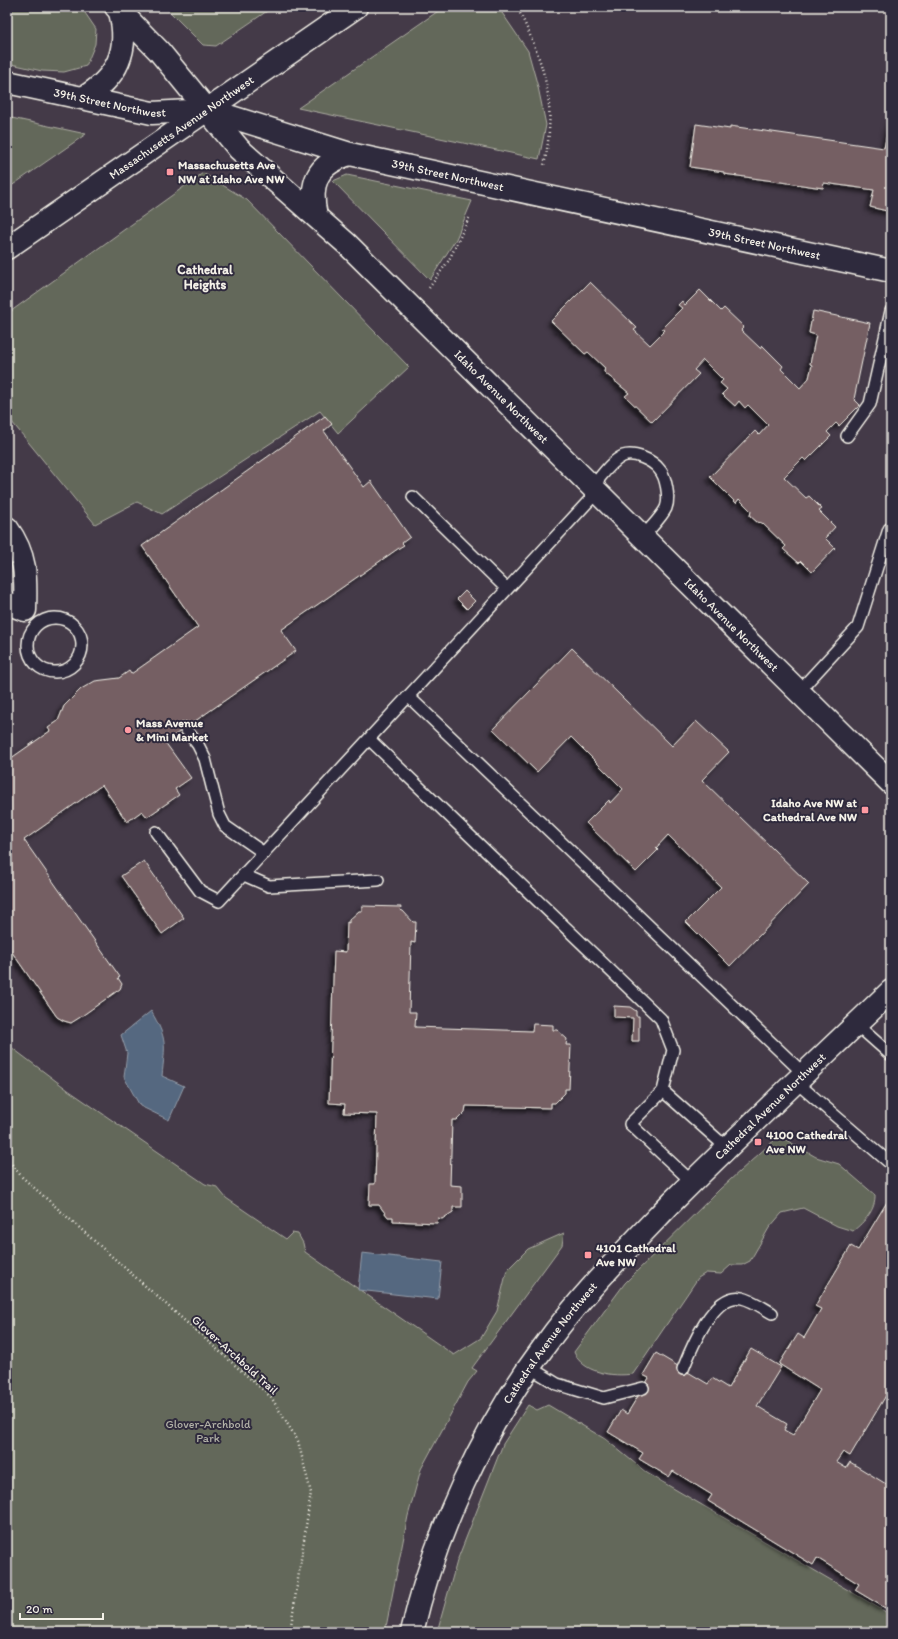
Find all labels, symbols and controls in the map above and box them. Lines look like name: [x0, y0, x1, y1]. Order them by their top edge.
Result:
street label: Massachusetts Avenue Northwest: [106, 72, 257, 182]
street label: 39th Street Northwest: [52, 85, 167, 120]
street label: 39th Street Northwest: [390, 156, 505, 194]
place label: Massachusetts Ave NW at Idaho Ave NW: [178, 158, 285, 186]
marker: Massachusetts Ave NW at Idaho Ave NW: [165, 167, 175, 177]
street label: 39th Street Northwest: [707, 225, 822, 263]
district label: Cathedral Heights: [177, 262, 233, 293]
street label: Idaho Avenue Northwest: [451, 347, 552, 447]
street label: Idaho Avenue Northwest: [681, 575, 782, 675]
place label: Mass Avenue & Mini Market: [136, 716, 209, 744]
marker: Mass Avenue & Mini Market: [123, 725, 133, 735]
place label: Idaho Ave NW at Cathedral Ave NW: [763, 796, 858, 824]
marker: Idaho Ave NW at Cathedral Ave NW: [860, 805, 870, 815]
street label: Cathedral Avenue Northwest: [712, 1050, 829, 1163]
place label: 4100 Cathedral Ave NW: [765, 1128, 848, 1156]
marker: 4100 Cathedral Ave NW: [753, 1137, 763, 1147]
place label: 4101 Cathedral Ave NW: [595, 1241, 676, 1269]
marker: 4101 Cathedral Ave NW: [583, 1250, 593, 1260]
street label: Cathedral Avenue Northwest: [500, 1279, 600, 1406]
street label: Glover-Archbold Trail: [189, 1313, 281, 1398]
park label: Glover-Archbold Park: [165, 1417, 251, 1445]
scale bar: [20, 1595, 103, 1621]
text: 20 m: [26, 1602, 53, 1616]

